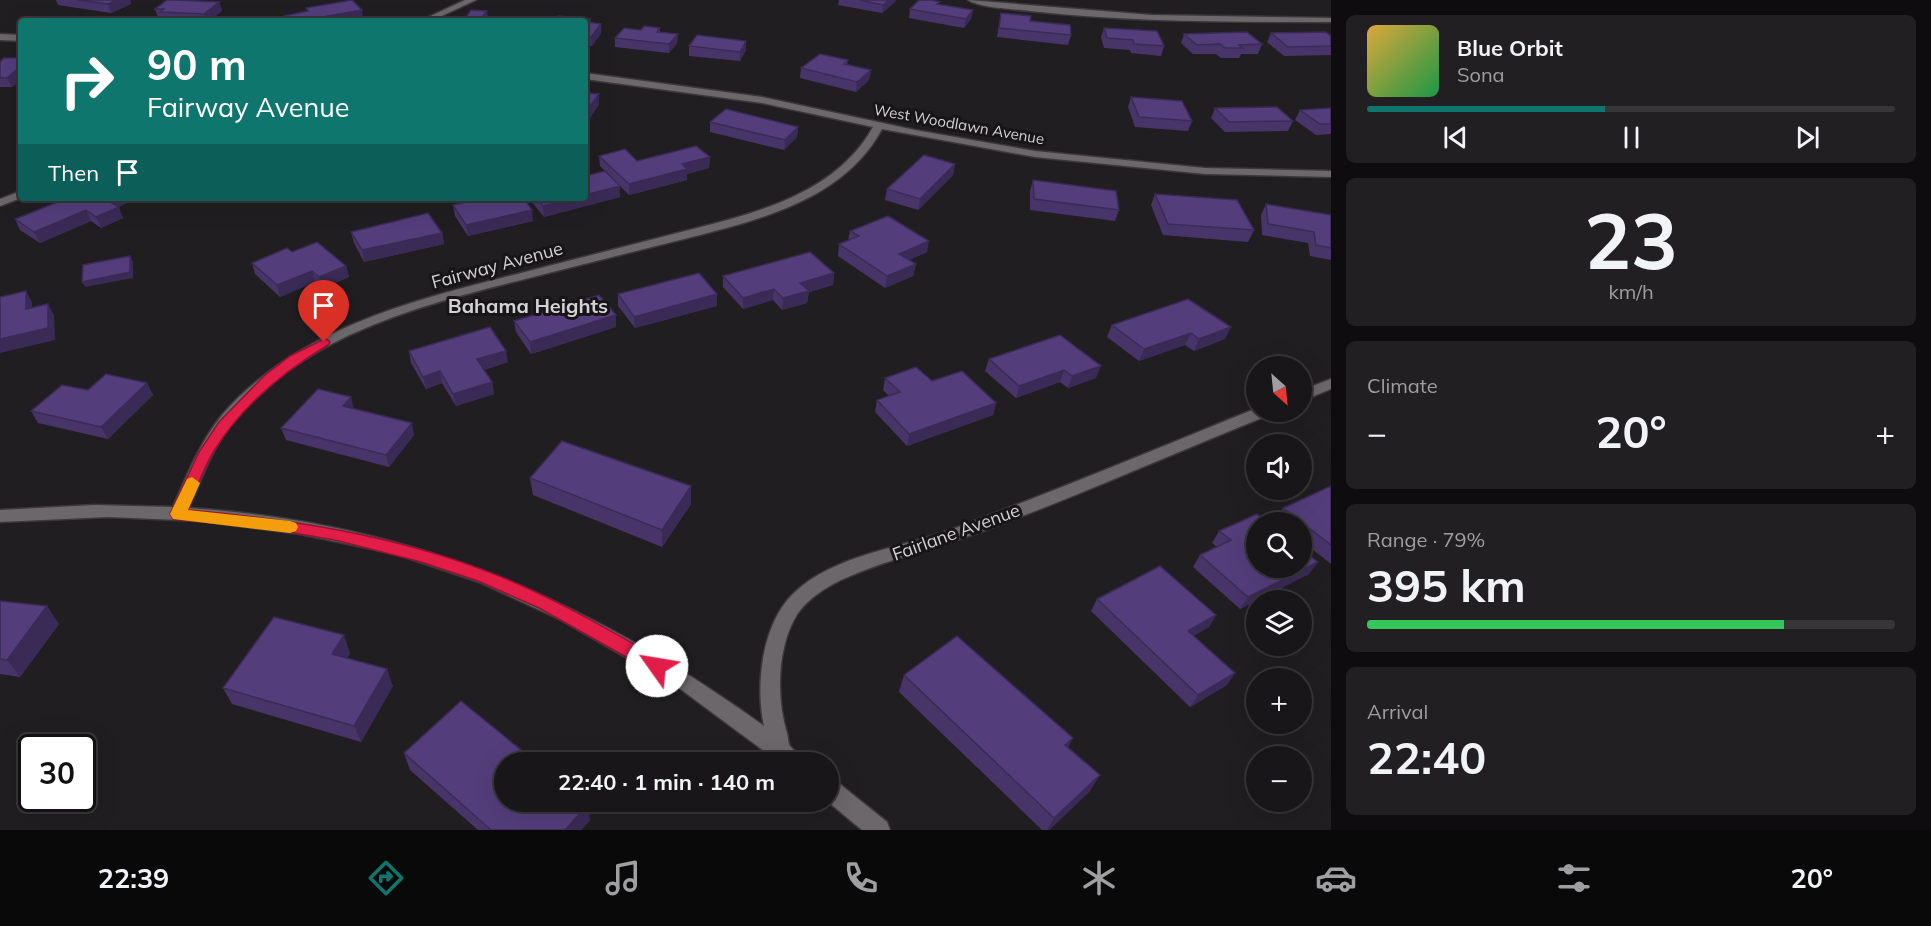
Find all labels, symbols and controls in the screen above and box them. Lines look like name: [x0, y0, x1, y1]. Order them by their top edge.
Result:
text: Blue Orbit: [1457, 34, 1563, 62]
text: 90 m: [147, 38, 247, 91]
icon: right: [48, 42, 126, 120]
text: Sona: [1457, 62, 1505, 87]
text: Fairway Avenue: [147, 90, 350, 124]
street label: West Woodlawn Avenue: [872, 100, 1046, 148]
icon: previous: [1439, 121, 1472, 154]
icon: pause: [1615, 121, 1648, 154]
icon: next: [1791, 121, 1824, 154]
icon: arrive: [111, 156, 144, 189]
text: Then: [48, 159, 99, 187]
text: 23: [1584, 191, 1678, 289]
street label: Fairway Avenue: [429, 236, 565, 294]
text: km/h: [1608, 279, 1654, 304]
pin: [298, 280, 349, 342]
icon: arrive: [307, 289, 340, 322]
district label: Bahama Heights: [448, 293, 608, 318]
north arrow: [1246, 356, 1312, 422]
map controls: [1246, 356, 1312, 812]
text: Climate: [1367, 373, 1438, 398]
text: 20°: [1595, 403, 1667, 459]
text: −: [1367, 412, 1387, 453]
text: +: [1875, 412, 1895, 453]
button: sound: [1246, 434, 1312, 500]
street label: Fairlane Avenue: [889, 498, 1023, 566]
button: search: [1246, 512, 1312, 578]
text: Range · 79%: [1367, 527, 1485, 552]
text: 395 km: [1367, 557, 1526, 613]
button: layers: [1246, 590, 1312, 656]
position arrow: [625, 634, 689, 698]
button: +: [1246, 668, 1312, 734]
text: Arrival: [1367, 699, 1428, 724]
text: 22:40: [1367, 729, 1486, 785]
speed limit sign: 30: [18, 734, 96, 812]
button: −: [1246, 746, 1312, 812]
text: 22:40 · 1 min · 140 m: [558, 768, 775, 796]
icon: directions: [365, 857, 407, 899]
icon: music: [602, 857, 644, 899]
icon: phone: [840, 857, 882, 899]
icon: climate: [1078, 857, 1120, 899]
icon: car: [1315, 857, 1357, 899]
icon: filters: [1553, 857, 1595, 899]
text: 22:39: [98, 861, 169, 895]
text: 20°: [1790, 861, 1833, 895]

